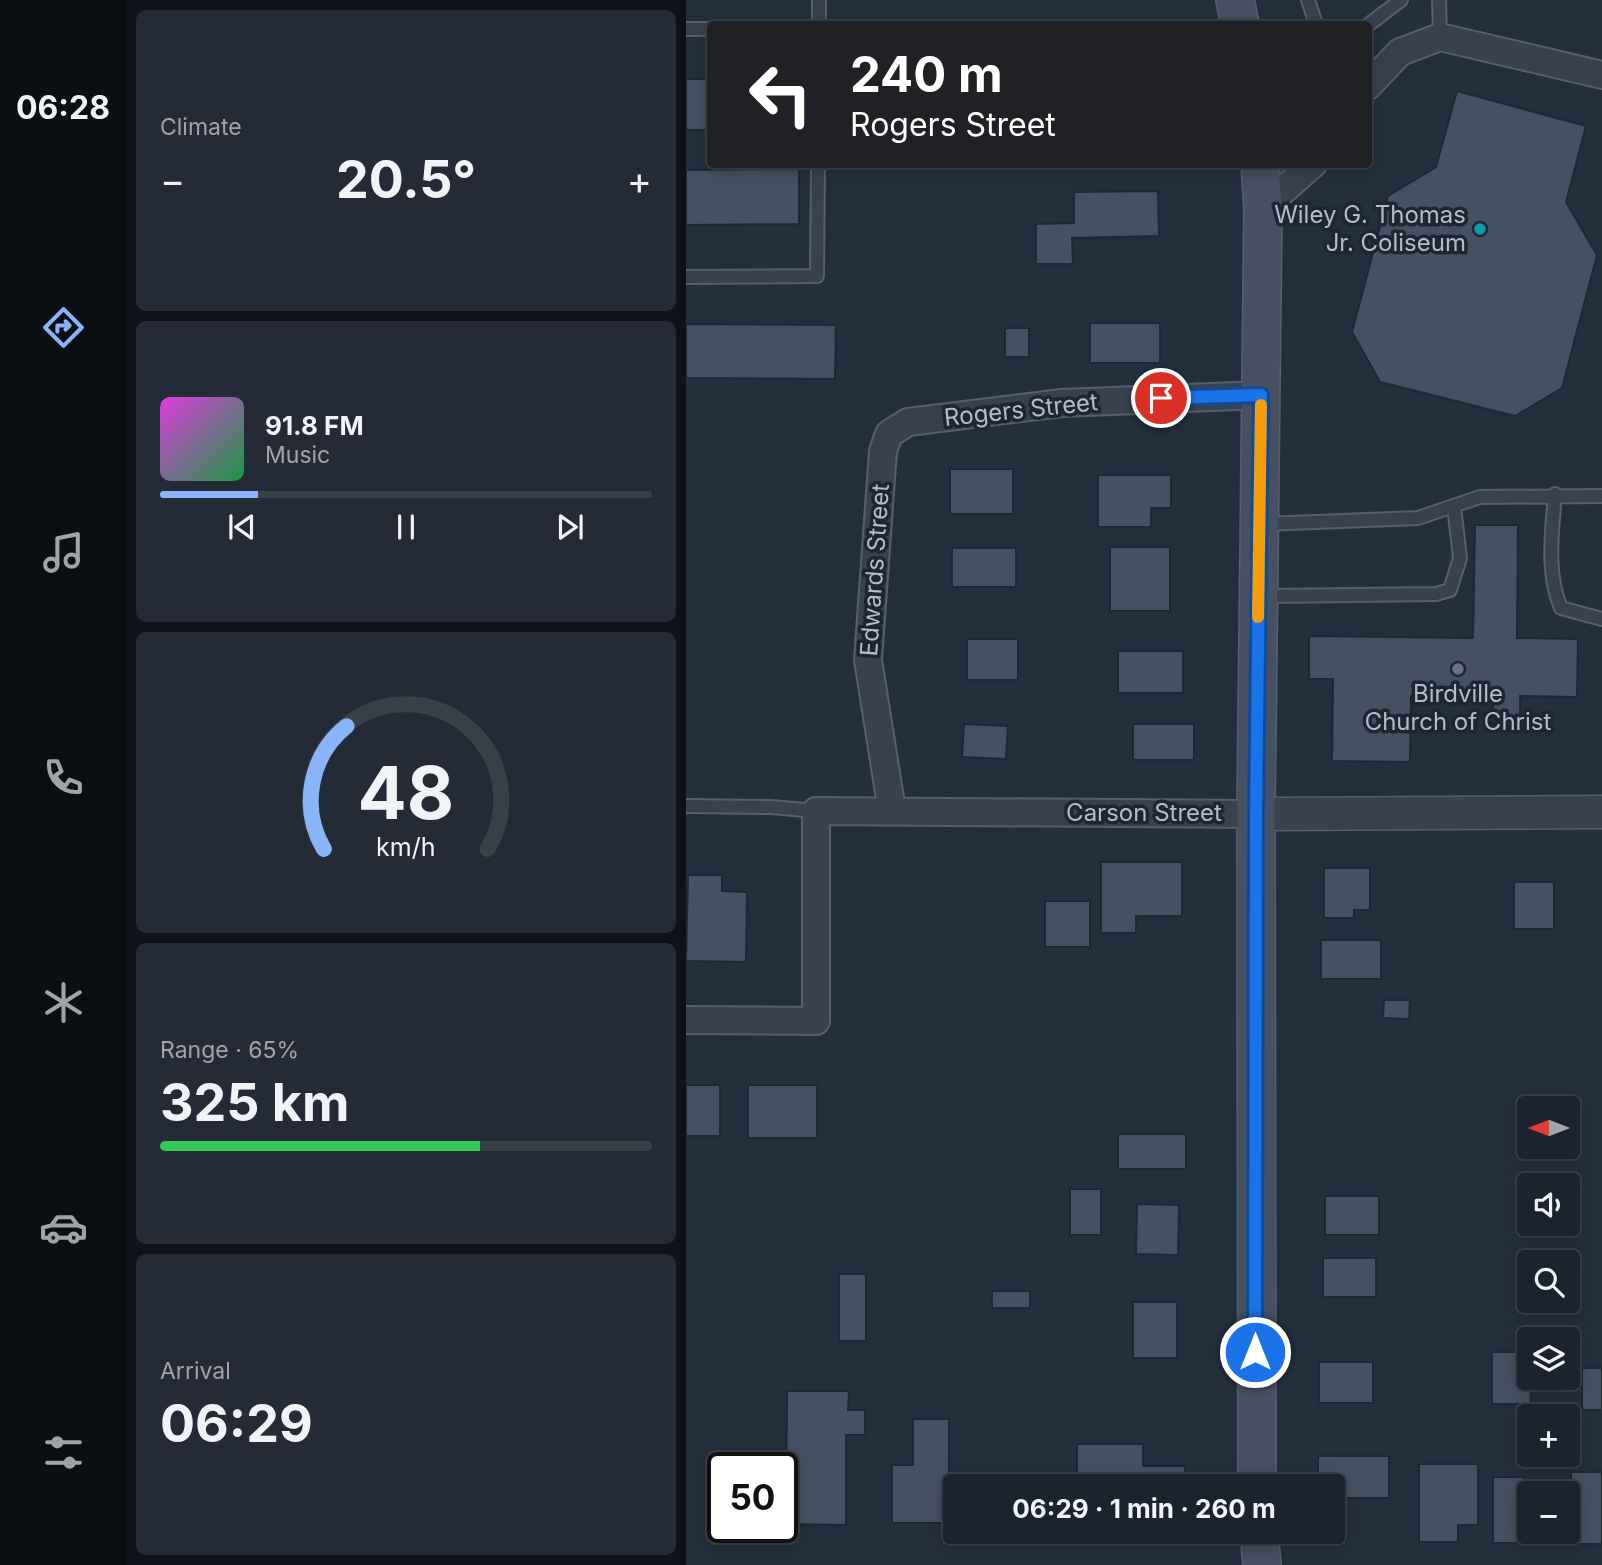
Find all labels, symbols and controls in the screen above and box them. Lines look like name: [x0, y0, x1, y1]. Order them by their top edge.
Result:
text: 240 m: [850, 45, 1003, 104]
icon: left: [735, 49, 826, 140]
text: 06:28: [16, 88, 110, 127]
text: Rogers Street: [850, 105, 1056, 144]
text: Climate: [160, 113, 242, 141]
text: 20.5°: [336, 148, 476, 211]
text: −: [160, 157, 185, 203]
text: +: [627, 157, 652, 203]
place label: Wiley G. Thomas Jr. Coliseum: [1274, 200, 1466, 257]
marker: Wiley G. Thomas Jr. Coliseum: [1472, 221, 1488, 237]
icon: directions: [39, 303, 88, 352]
pin: [1131, 368, 1191, 428]
icon: arrive: [1142, 379, 1180, 417]
street label: Rogers Street: [943, 387, 1099, 432]
text: 91.8 FM: [265, 410, 364, 441]
text: Music: [265, 441, 330, 469]
street label: Edwards Street: [854, 483, 895, 657]
icon: previous: [223, 508, 261, 546]
icon: pause: [387, 508, 425, 546]
icon: next: [551, 508, 589, 546]
icon: music: [39, 528, 88, 577]
marker: Birdville Church of Christ: [1450, 661, 1466, 677]
place label: Birdville Church of Christ: [1365, 679, 1551, 736]
text: 48: [358, 748, 454, 837]
icon: phone: [39, 753, 88, 802]
street label: Carson Street: [1066, 798, 1222, 827]
text: km/h: [376, 831, 436, 861]
icon: climate: [39, 978, 88, 1027]
text: Range · 65%: [160, 1036, 299, 1064]
text: 325 km: [160, 1071, 350, 1134]
north arrow: [1517, 1096, 1580, 1158]
map controls: [1517, 1096, 1580, 1544]
button: sound: [1517, 1173, 1580, 1236]
icon: car: [39, 1203, 88, 1252]
button: search: [1517, 1250, 1580, 1313]
position arrow: [1218, 1315, 1292, 1389]
button: layers: [1517, 1327, 1580, 1390]
text: Arrival: [160, 1357, 231, 1385]
text: 06:29: [160, 1392, 313, 1455]
button: +: [1517, 1404, 1580, 1467]
icon: filters: [39, 1428, 88, 1477]
speed limit sign: 50: [707, 1452, 798, 1543]
button: −: [1517, 1481, 1580, 1544]
text: 06:29 · 1 min · 260 m: [1012, 1493, 1276, 1524]

